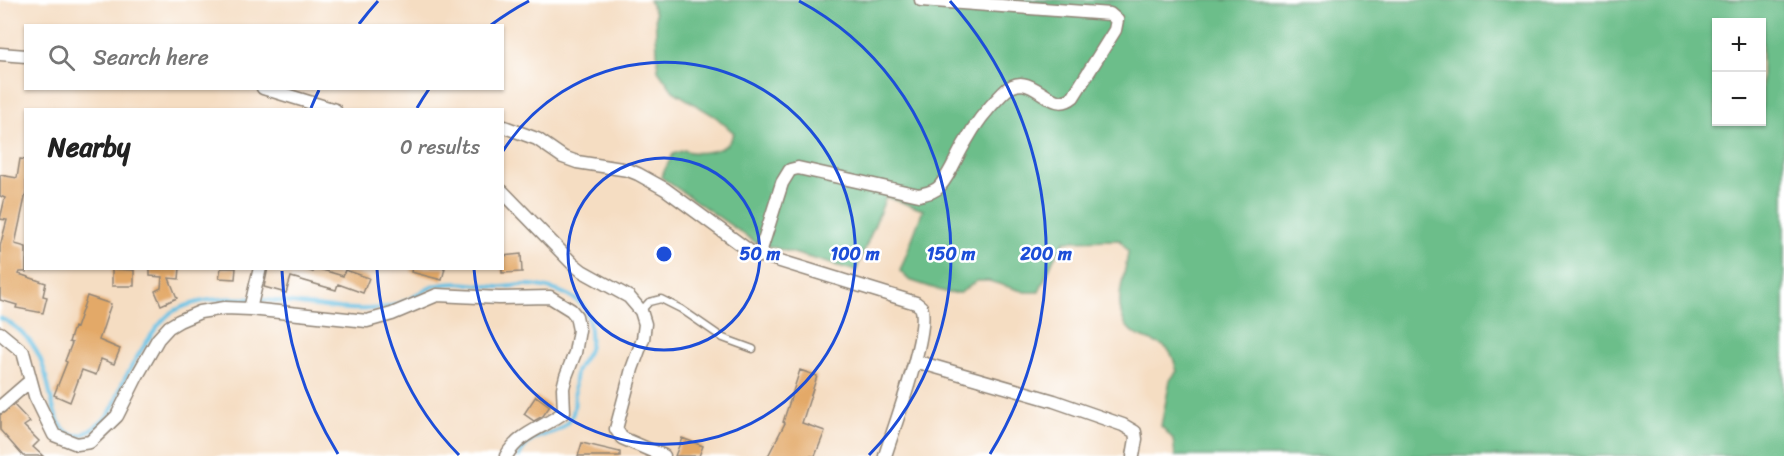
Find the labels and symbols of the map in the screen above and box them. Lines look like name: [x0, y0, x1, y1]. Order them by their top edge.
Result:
text: 50 m: [740, 238, 781, 270]
text: 100 m: [831, 238, 880, 270]
text: 150 m: [927, 238, 975, 270]
text: 200 m: [1019, 238, 1072, 270]
centre of rings: [654, 244, 674, 264]

